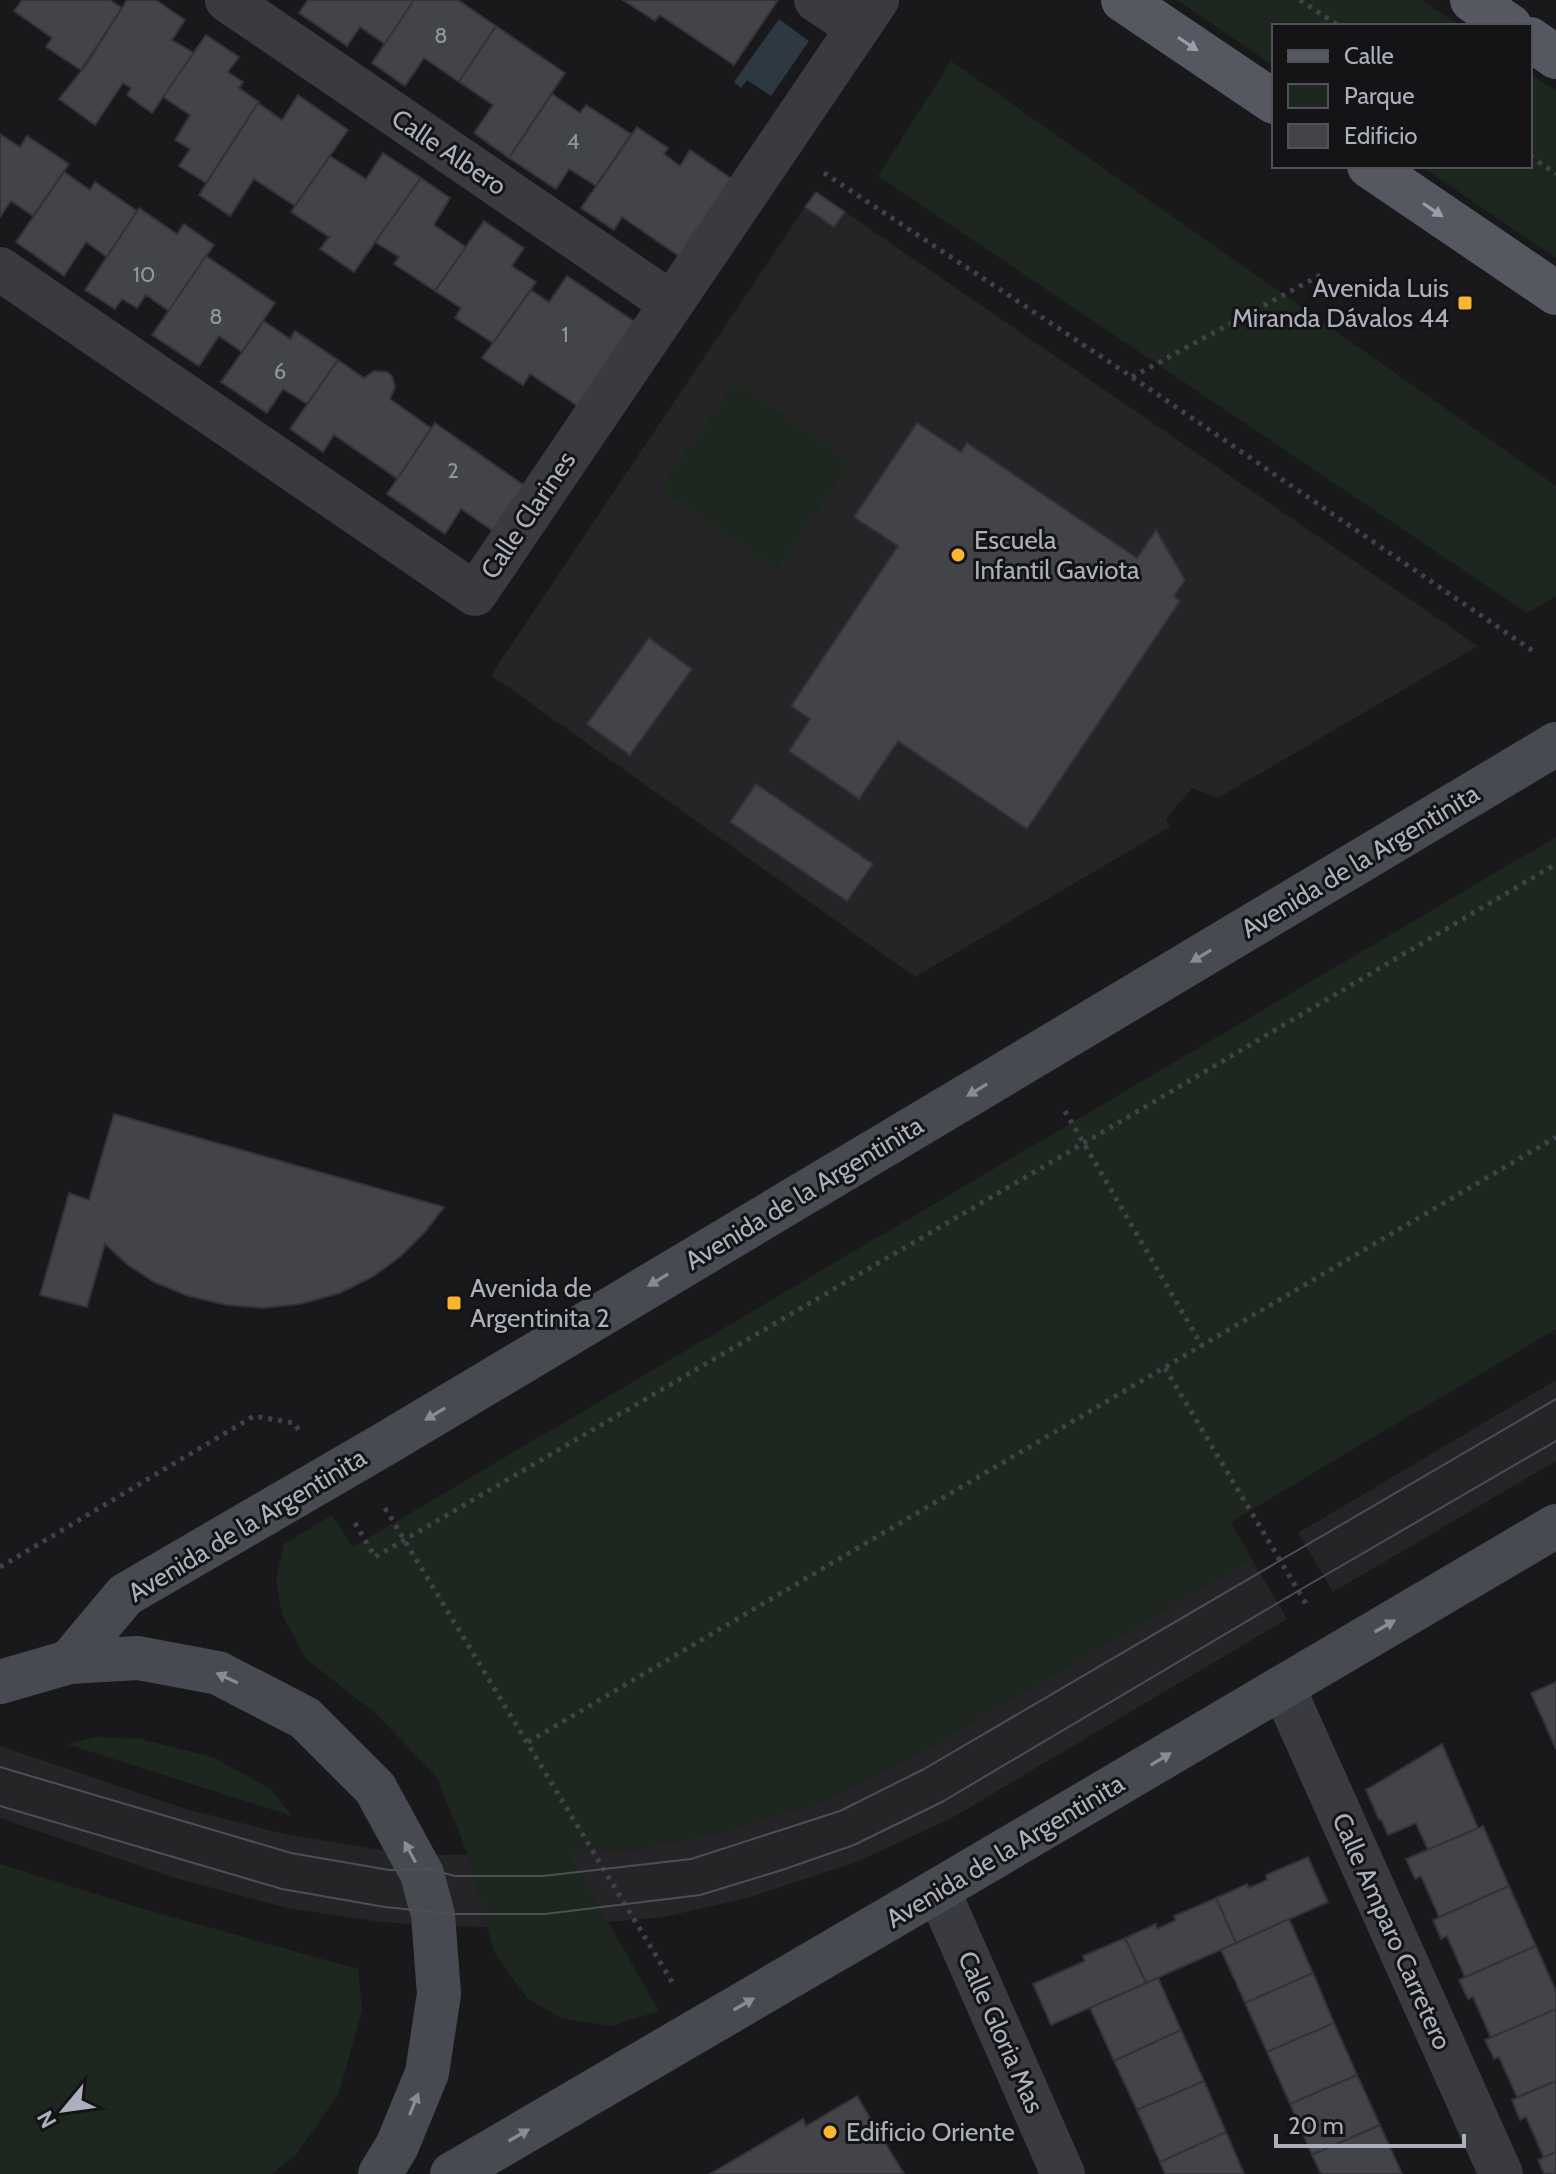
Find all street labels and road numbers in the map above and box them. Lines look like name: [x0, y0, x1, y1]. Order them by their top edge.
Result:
street label: Calle Albero: [385, 102, 513, 202]
street label: Calle Clarines: [474, 445, 582, 585]
street label: Avenida de la Argentinita: [1235, 777, 1485, 945]
street label: Avenida de la Argentinita: [679, 1109, 929, 1277]
street label: Avenida de la Argentinita: [122, 1441, 372, 1609]
street label: Avenida de la Argentinita: [880, 1767, 1130, 1935]
street label: Calle Amparo Carretero: [1325, 1808, 1459, 2054]
street label: Calle Gloria Mas: [951, 1946, 1051, 2118]

